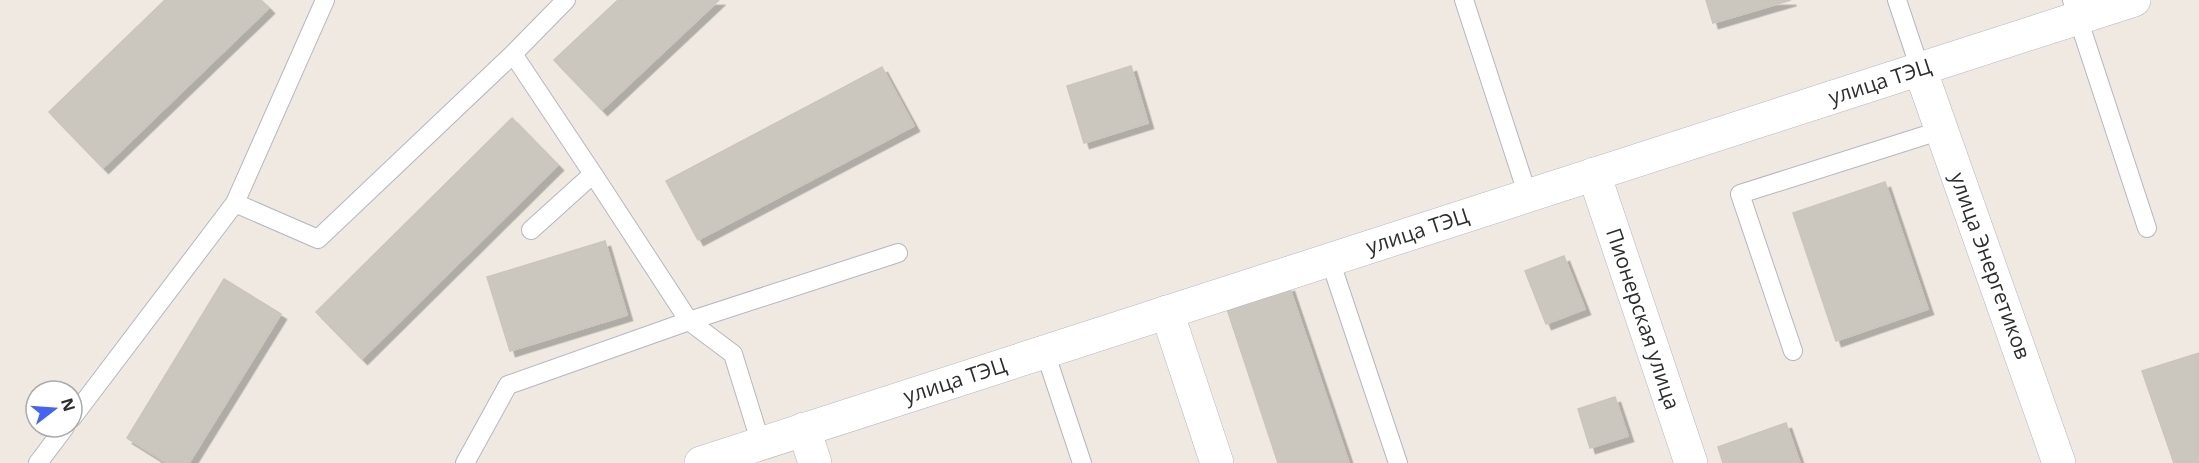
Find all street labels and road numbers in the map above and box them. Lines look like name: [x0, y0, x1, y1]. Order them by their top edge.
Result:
street label: улица ТЭЦ: [1825, 51, 1935, 111]
street label: улица Энергетиков: [1944, 168, 2038, 363]
street label: улица ТЭЦ: [1362, 201, 1473, 260]
street label: Пионерская улица: [1600, 224, 1687, 413]
street label: улица ТЭЦ: [900, 350, 1010, 410]

